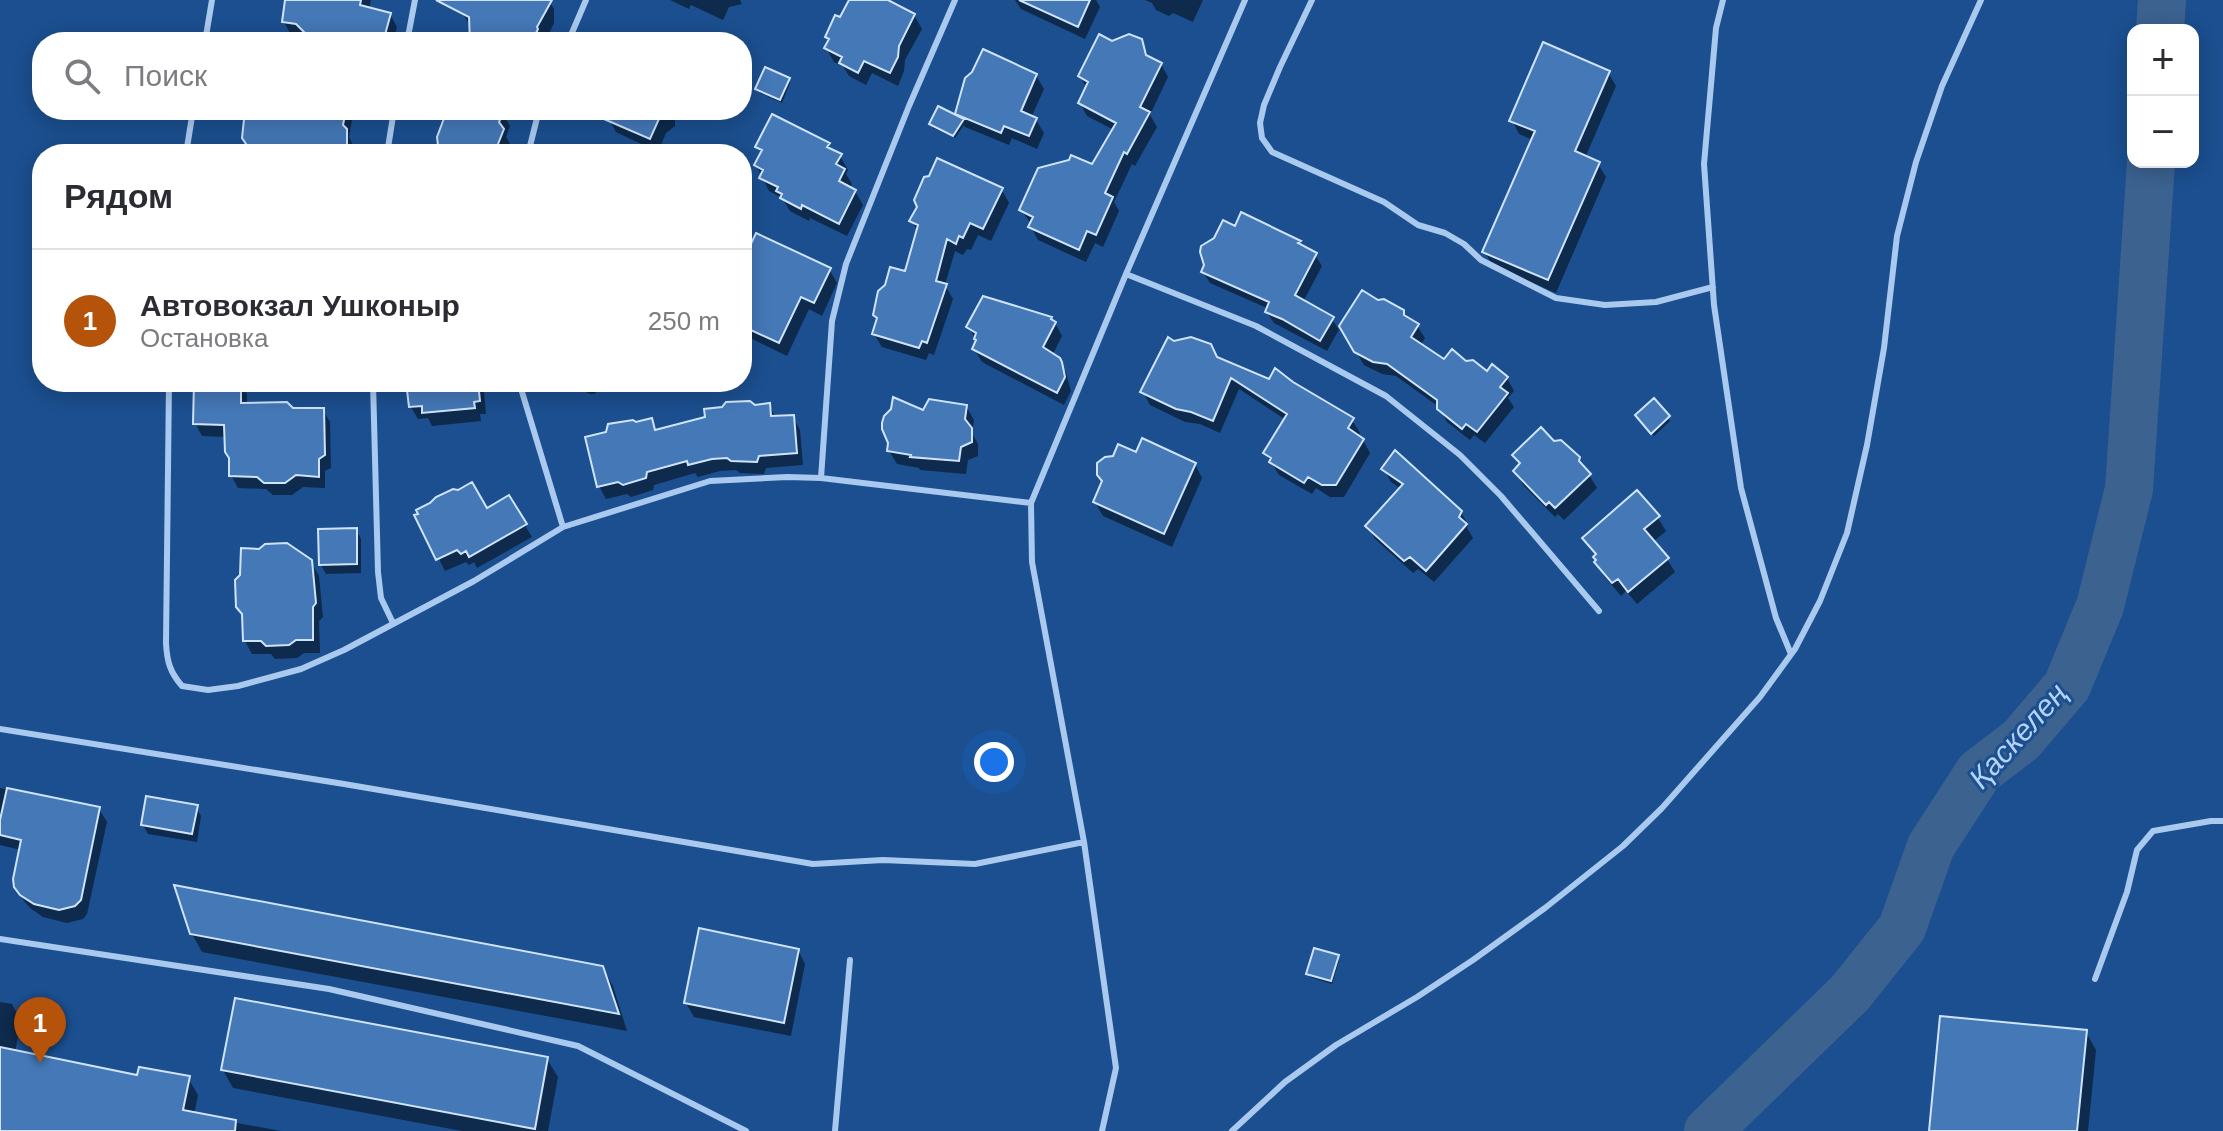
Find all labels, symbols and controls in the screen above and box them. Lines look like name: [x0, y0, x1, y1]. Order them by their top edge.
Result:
map controls: [2127, 24, 2199, 168]
button: +: [2127, 24, 2199, 96]
search box: [32, 32, 752, 120]
icon: search: [60, 54, 104, 98]
text: Поиск: [124, 59, 207, 92]
button: −: [2127, 96, 2199, 168]
text: Рядом: [64, 177, 173, 215]
text: Автовокзал Ушконыр: [140, 289, 460, 322]
text: 1: [83, 306, 97, 336]
text: 250 m: [648, 306, 720, 336]
text: Остановка: [140, 323, 268, 353]
water label: Қаскелең: [1962, 677, 2073, 795]
your location: [974, 742, 1014, 782]
pin: 1: [14, 997, 66, 1063]

